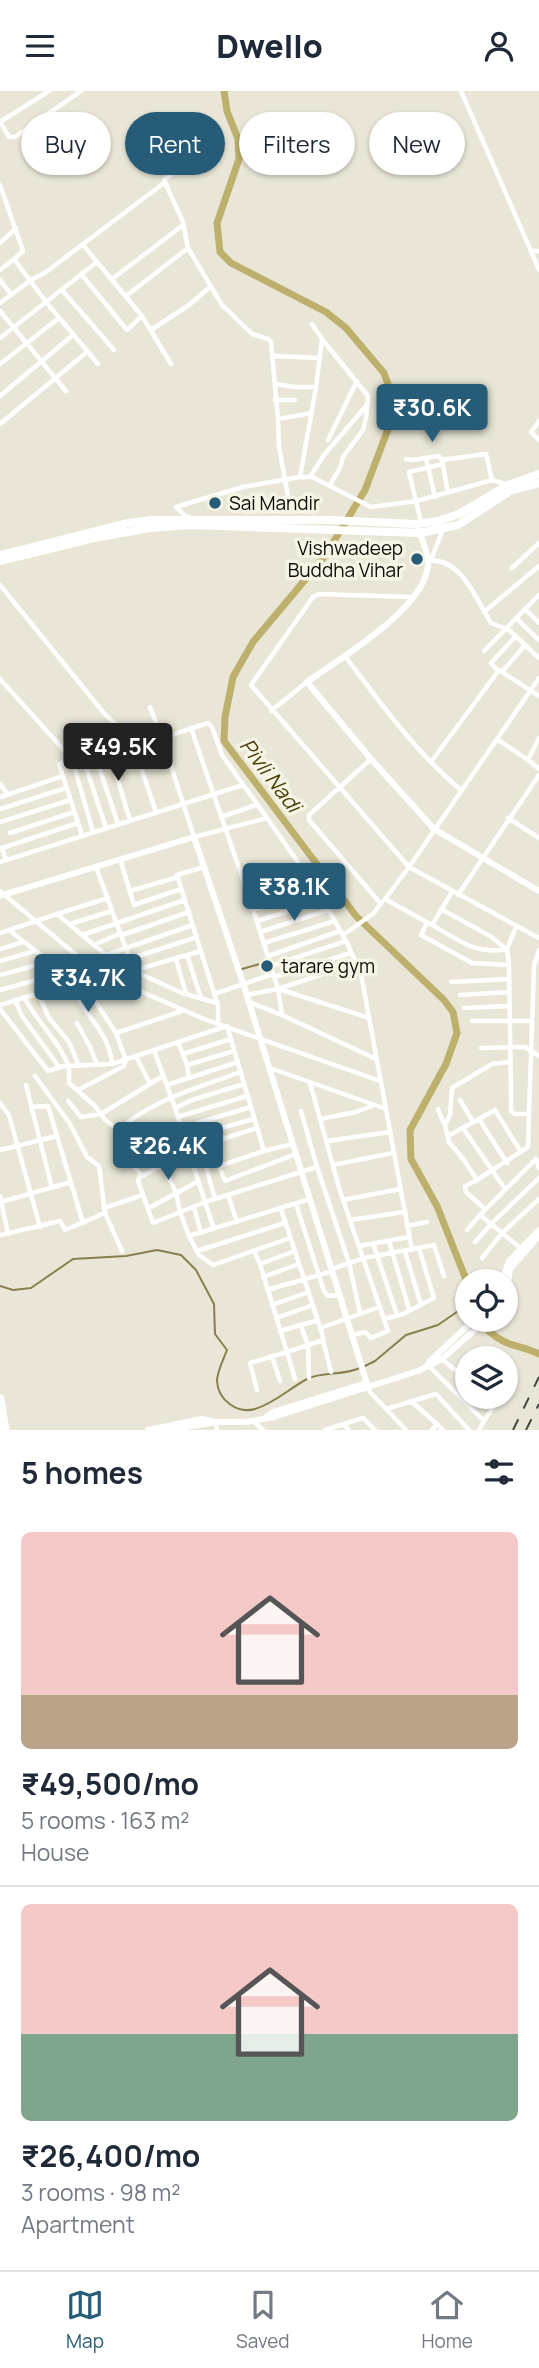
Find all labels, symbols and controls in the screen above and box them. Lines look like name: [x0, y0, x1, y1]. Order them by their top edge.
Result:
text: Dwello: [216, 24, 323, 68]
icon: menu: [21, 27, 59, 65]
icon: person: [480, 27, 518, 65]
chip: Buy: [21, 112, 111, 175]
chip: Rent: [125, 112, 225, 175]
chip: Filters: [239, 112, 355, 175]
chip: New: [369, 112, 465, 175]
pin: ₹30.6K: [375, 385, 489, 444]
text: ₹30.6K: [393, 391, 471, 423]
place label: Sai Mandir: [229, 490, 320, 516]
marker: Sai Mandir: [207, 495, 223, 511]
place label: Vishwadeep Buddha Vihar: [288, 535, 403, 583]
marker: Vishwadeep Buddha Vihar: [409, 551, 425, 567]
pin: ₹49.5K: [61, 723, 175, 783]
text: ₹49.5K: [79, 730, 157, 762]
water label: Pivli Nadi: [234, 732, 310, 820]
pin: ₹38.1K: [237, 863, 351, 923]
text: ₹38.1K: [259, 870, 329, 902]
place label: tarare gym: [281, 953, 375, 979]
pin: ₹34.7K: [31, 955, 145, 1014]
marker: tarare gym: [259, 958, 275, 974]
text: ₹34.7K: [50, 961, 126, 993]
pin: ₹26.4K: [111, 1123, 225, 1182]
text: ₹26.4K: [129, 1129, 207, 1161]
map controls: [455, 1269, 518, 1409]
button: locate: [455, 1269, 518, 1332]
button: layers: [455, 1346, 518, 1409]
text: 5 homes: [21, 1452, 143, 1493]
icon: filters: [480, 1453, 518, 1491]
icon: home: [207, 1577, 333, 1703]
text: ₹49,500/mo: [21, 1763, 199, 1804]
text: 5 rooms · 163 m²: [21, 1804, 189, 1836]
text: House: [21, 1836, 90, 1868]
icon: home: [207, 1949, 333, 2075]
text: ₹26,400/mo: [21, 2135, 200, 2176]
text: 3 rooms · 98 m²: [21, 2176, 181, 2208]
text: Apartment: [21, 2208, 135, 2240]
tab: Map: [66, 2286, 104, 2354]
tab: Saved: [236, 2286, 290, 2354]
tab: Home: [422, 2286, 473, 2354]

